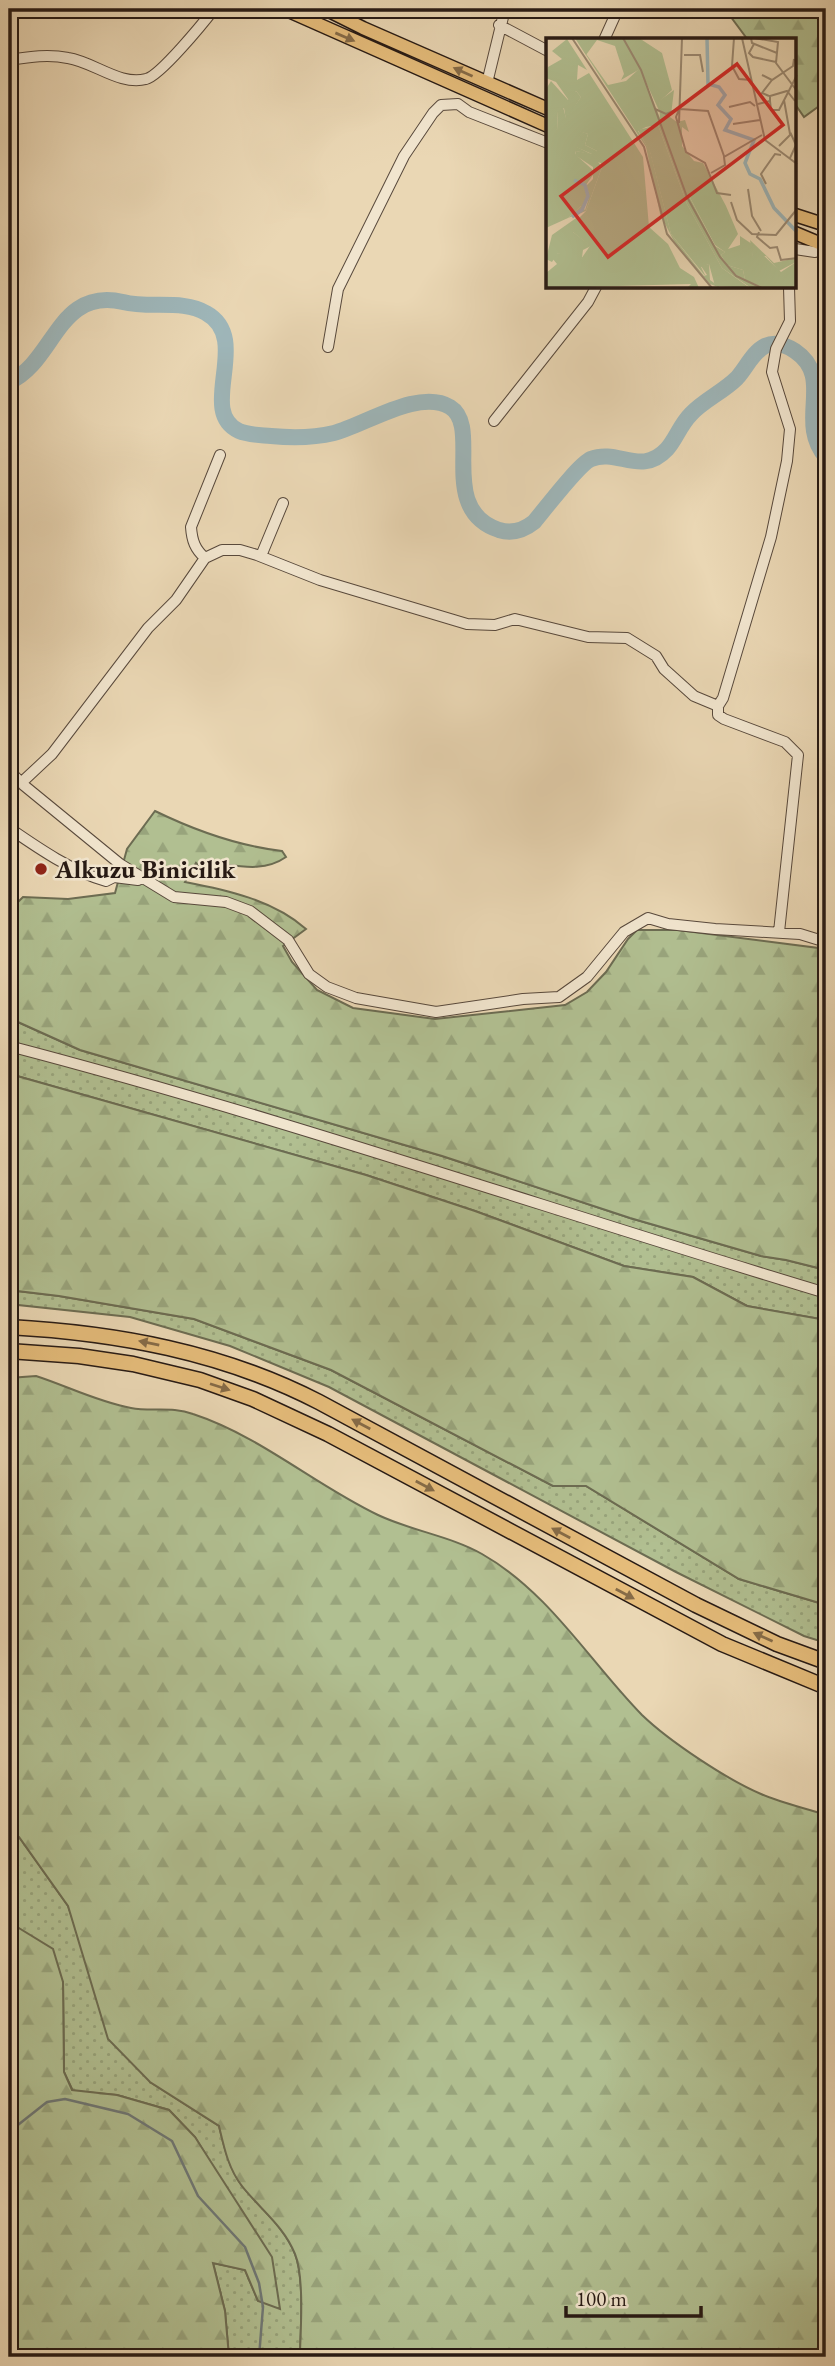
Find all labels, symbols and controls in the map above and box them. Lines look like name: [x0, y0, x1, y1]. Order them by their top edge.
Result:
one-way arrow: [335, 32, 356, 43]
inset map: [546, 38, 796, 289]
one-way arrow: [453, 66, 473, 78]
place label: Alkuzu Binicilik: [54, 852, 236, 886]
marker: Alkuzu Binicilik: [33, 861, 49, 877]
one-way arrow: [138, 1338, 160, 1349]
one-way arrow: [210, 1382, 231, 1393]
one-way arrow: [351, 1418, 371, 1430]
one-way arrow: [415, 1480, 434, 1492]
one-way arrow: [550, 1527, 570, 1539]
one-way arrow: [615, 1588, 635, 1600]
one-way arrow: [753, 1631, 773, 1643]
scale bar: [566, 2275, 700, 2319]
text: 100 m: [576, 2285, 627, 2312]

